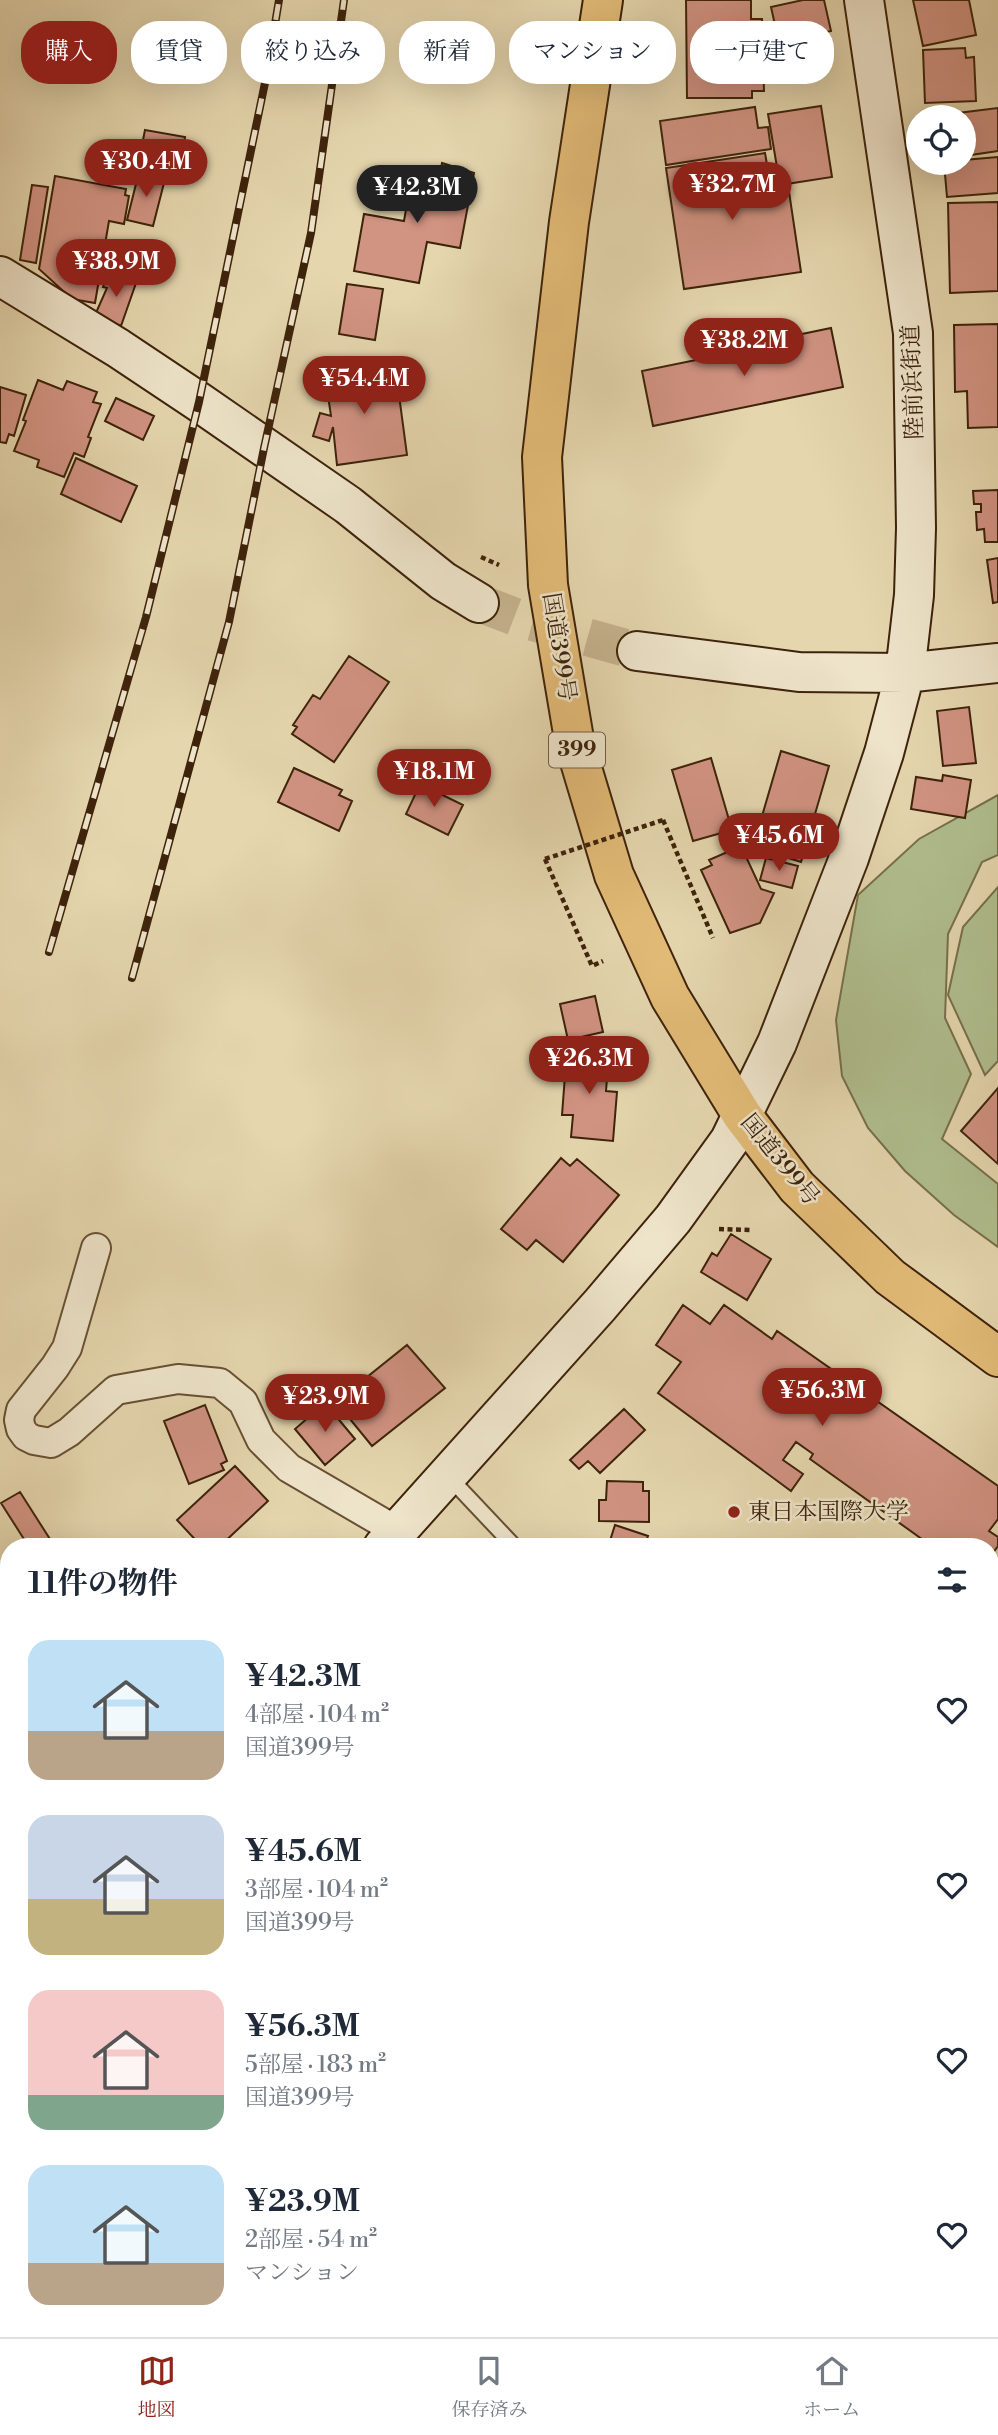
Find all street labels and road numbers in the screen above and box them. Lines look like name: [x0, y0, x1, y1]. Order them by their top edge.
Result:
street label: 陸前浜街道: [897, 324, 929, 440]
street label: 国道399号: [537, 591, 581, 703]
road number: 399: [549, 732, 605, 768]
street label: 国道399号: [735, 1109, 825, 1211]

